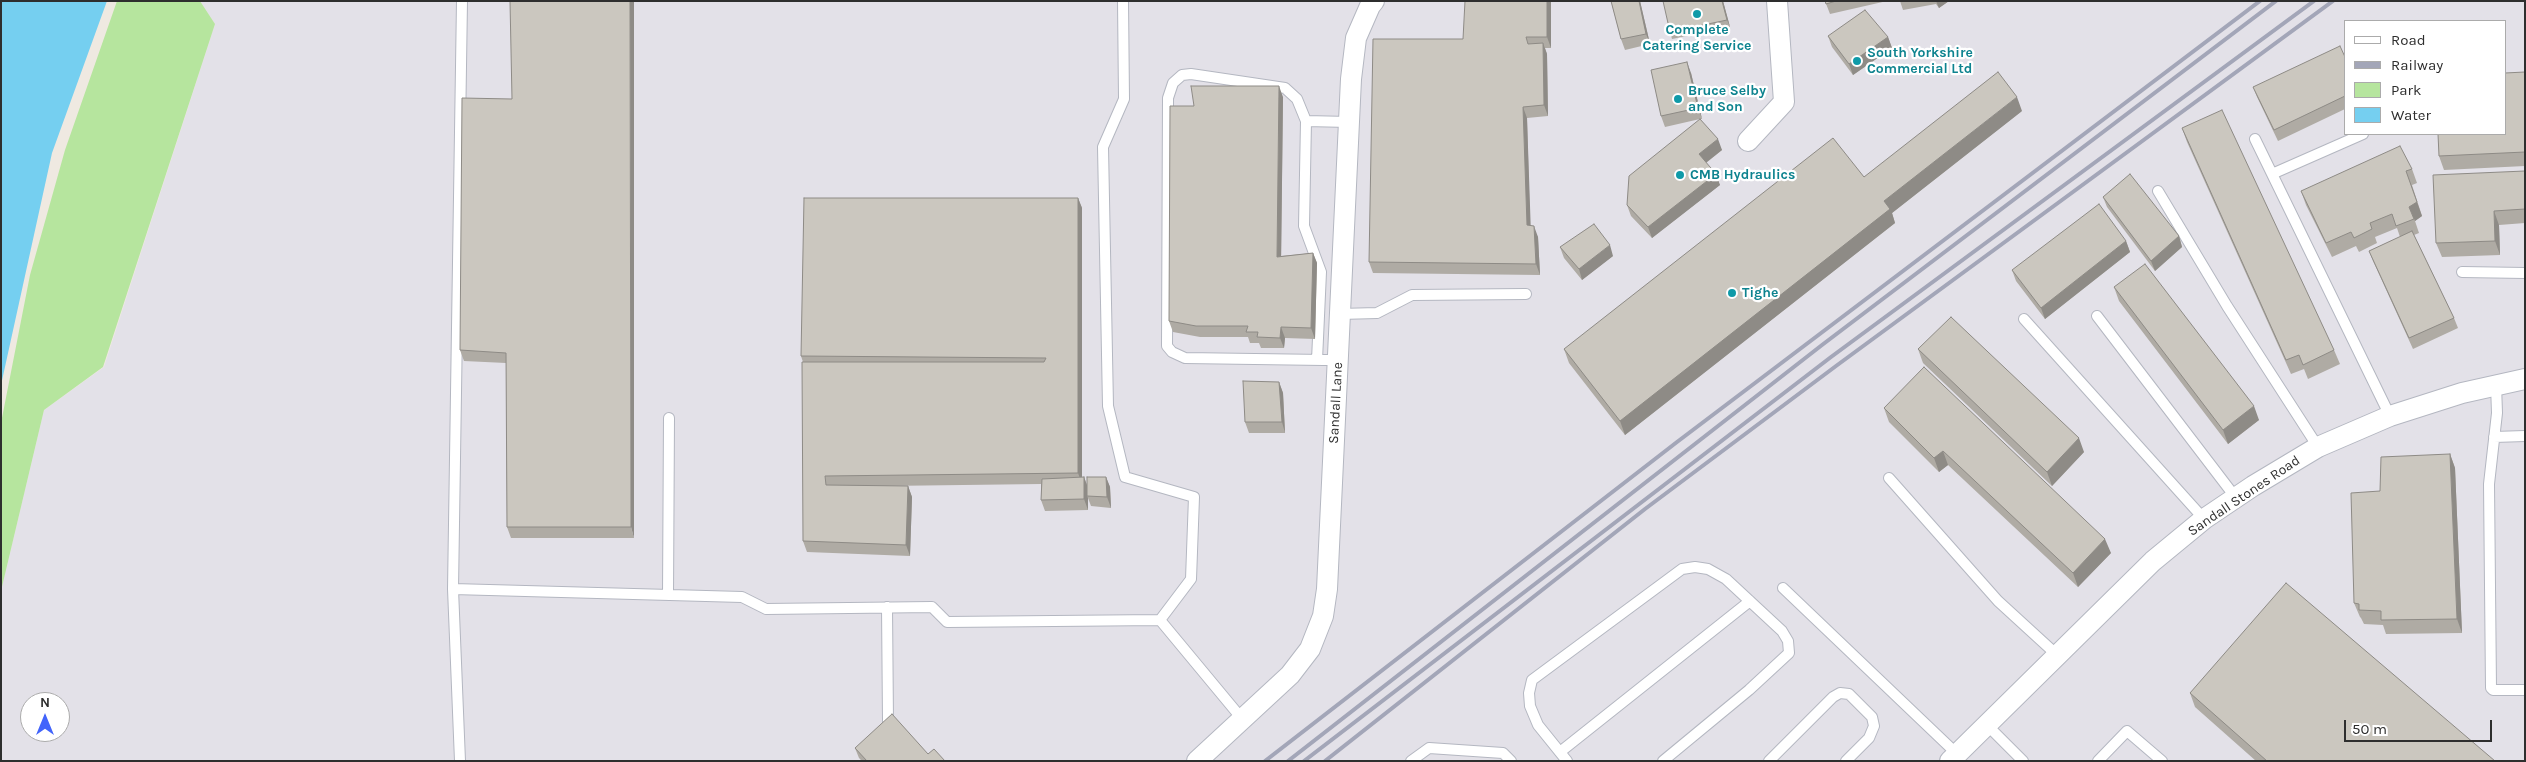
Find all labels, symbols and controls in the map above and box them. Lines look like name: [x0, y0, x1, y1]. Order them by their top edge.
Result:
marker: Complete Catering Service: [1691, 8, 1703, 20]
legend: [2344, 20, 2506, 135]
place label: Complete Catering Service: [1642, 22, 1752, 54]
text: Road: [2391, 31, 2426, 49]
place label: South Yorkshire Commercial Ltd: [1867, 45, 1973, 78]
marker: South Yorkshire Commercial Ltd: [1851, 55, 1863, 67]
text: Railway: [2391, 56, 2443, 74]
text: Park: [2391, 81, 2421, 99]
place label: Bruce Selby and Son: [1688, 83, 1766, 115]
marker: Bruce Selby and Son: [1672, 93, 1684, 105]
text: Water: [2391, 106, 2431, 124]
place label: CMB Hydraulics: [1690, 167, 1795, 183]
marker: CMB Hydraulics: [1674, 169, 1686, 181]
place label: Tighe: [1742, 285, 1778, 301]
marker: Tighe: [1726, 287, 1738, 299]
street label: Sandall Lane: [1325, 362, 1347, 444]
street label: Sandall Stones Road: [2185, 452, 2303, 540]
north arrow: [20, 692, 70, 742]
text: N: [40, 694, 50, 711]
scale bar: [2346, 710, 2494, 742]
text: 50 m: [2352, 720, 2387, 738]

